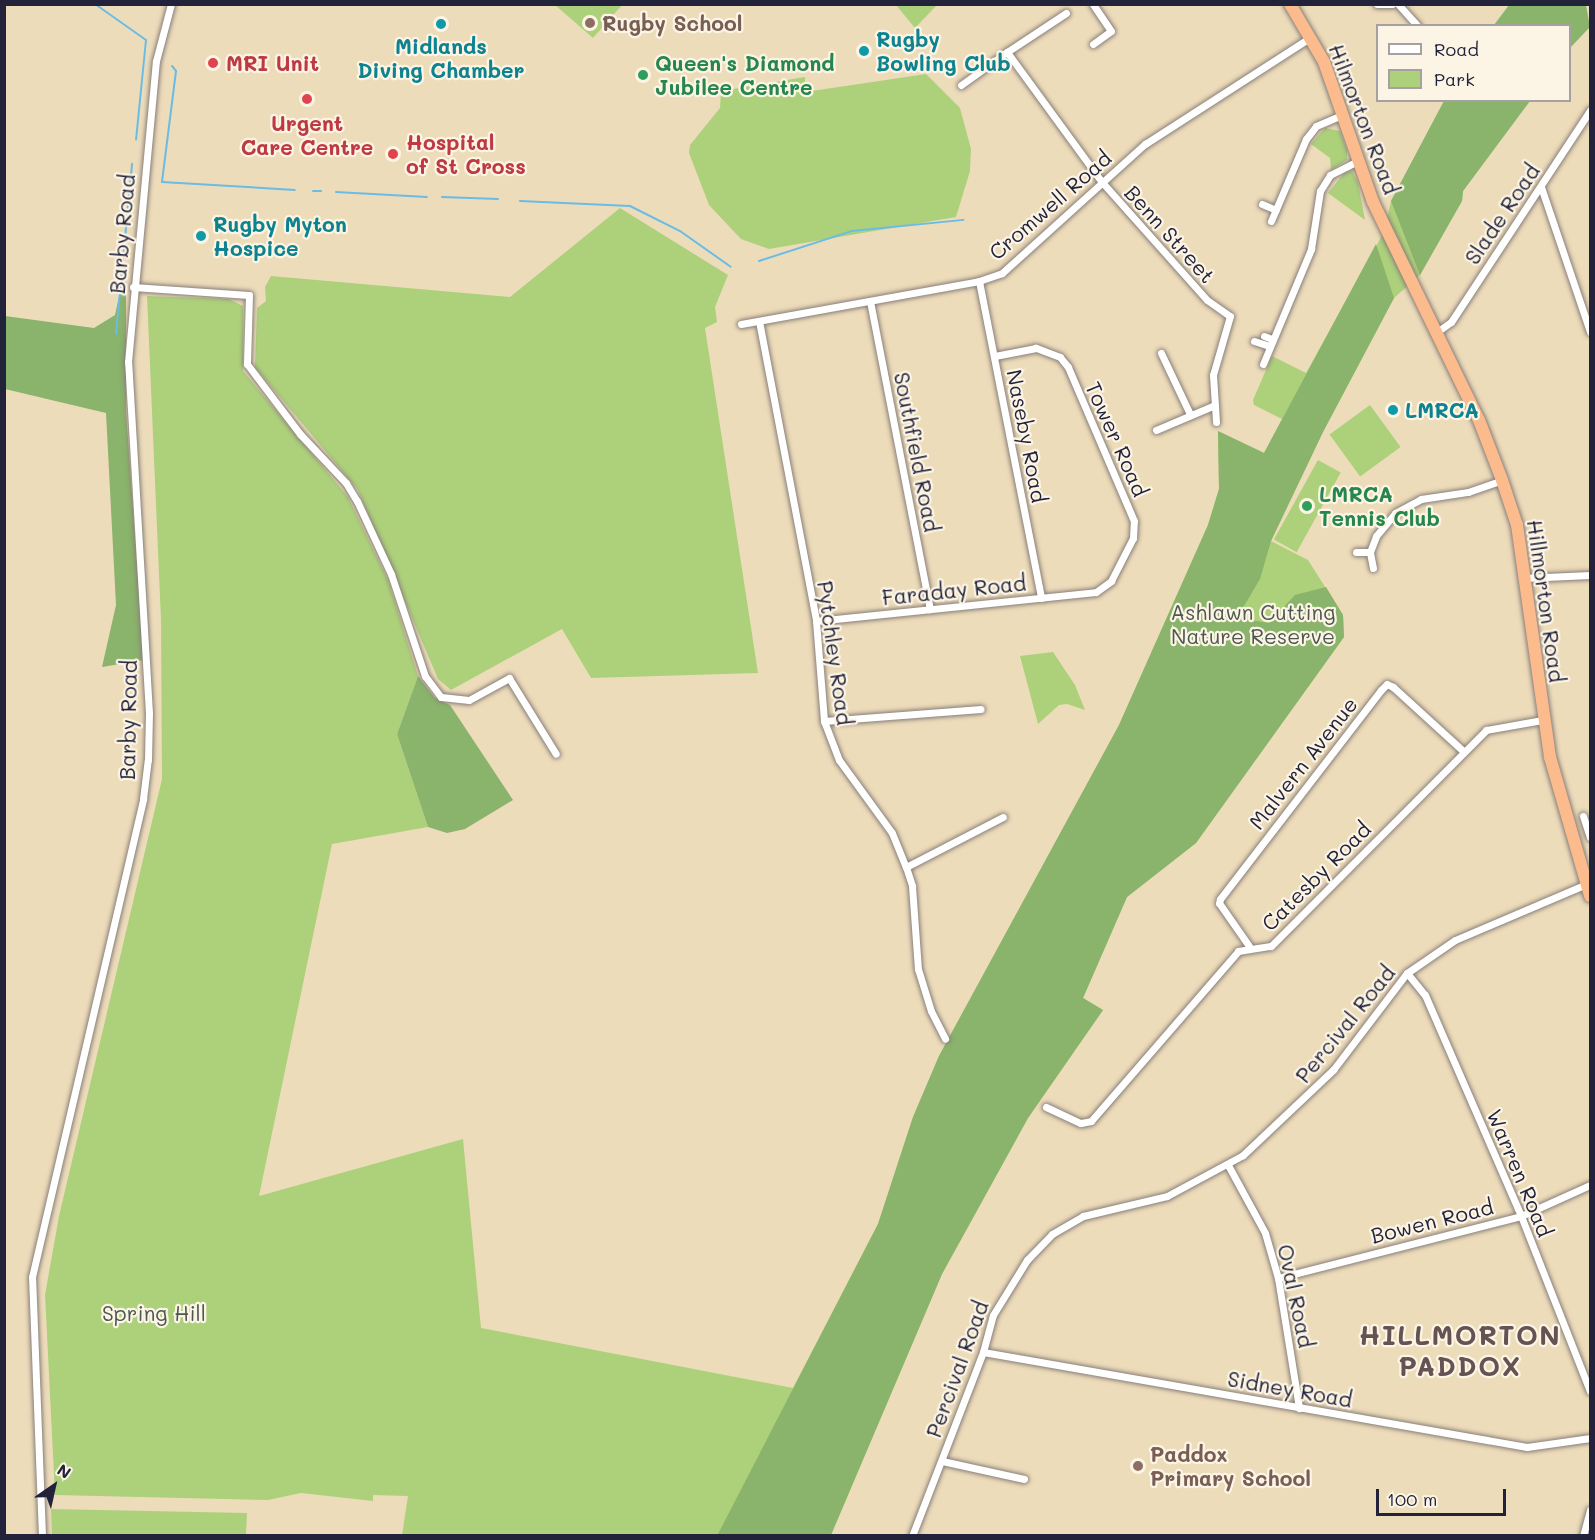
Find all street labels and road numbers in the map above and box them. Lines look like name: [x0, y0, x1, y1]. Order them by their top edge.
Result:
street label: Hilmorton Road: [1324, 40, 1404, 198]
street label: Cromwell Road: [984, 145, 1116, 265]
street label: Slade Road: [1459, 159, 1545, 269]
street label: Barby Road: [104, 173, 140, 295]
street label: Benn Street: [1120, 180, 1220, 288]
street label: Naseby Road: [1002, 367, 1052, 505]
street label: Southfield Road: [889, 370, 945, 534]
street label: Tower Road: [1080, 378, 1154, 500]
street label: Hillmorton Road: [1522, 518, 1570, 684]
street label: Faraday Road: [881, 570, 1027, 610]
street label: Pytchley Road: [812, 579, 858, 727]
street label: Barby Road: [114, 660, 142, 780]
street label: Malvern Avenue: [1244, 692, 1362, 834]
street label: Catesby Road: [1256, 816, 1376, 936]
street label: Percival Road: [1290, 960, 1400, 1088]
street label: Warren Road: [1482, 1105, 1558, 1241]
street label: Bowen Road: [1368, 1194, 1496, 1248]
street label: Oval Road: [1273, 1242, 1319, 1350]
street label: Percival Road: [921, 1297, 993, 1441]
street label: Sidney Road: [1226, 1366, 1354, 1412]

